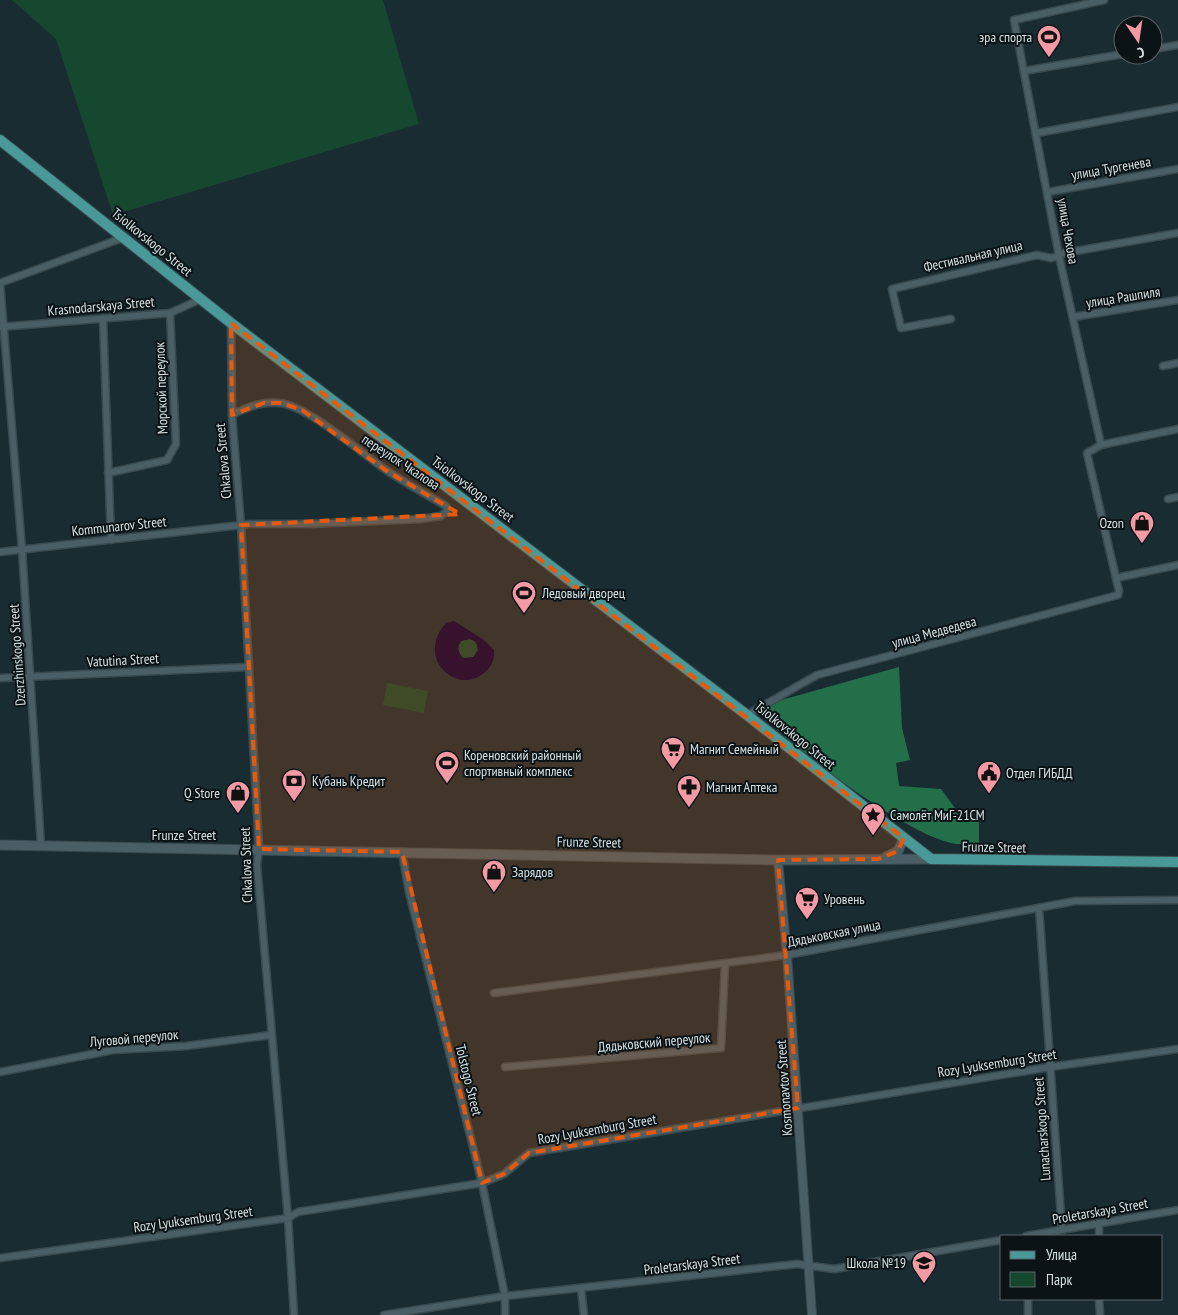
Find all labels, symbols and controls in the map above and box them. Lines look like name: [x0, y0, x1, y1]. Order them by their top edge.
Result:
north arrow: [1113, 15, 1163, 65]
sports icon: эра спорта: [1036, 24, 1062, 58]
place label: эра спорта: [979, 28, 1032, 46]
text: С: [1135, 43, 1146, 62]
street label: улица Тургенева: [1070, 152, 1152, 184]
street label: улица Чехова: [1053, 196, 1083, 266]
street label: Tsiolkovskogo Street: [108, 204, 196, 280]
street label: Фестивальная улица: [922, 236, 1024, 276]
street label: улица Рашпиля: [1085, 282, 1161, 312]
street label: Krasnodarskaya Street: [47, 292, 155, 320]
street label: Морской переулок: [150, 341, 172, 434]
street label: Chkalova Street: [211, 422, 235, 500]
street label: переулок Чкалова: [359, 430, 443, 494]
street label: Tsiolkovskogo Street: [428, 452, 518, 526]
shop icon: Ozon: [1129, 510, 1155, 544]
street label: Kommunarov Street: [71, 512, 167, 540]
place label: Ozon: [1099, 514, 1124, 532]
sports icon: Ледовый дворец: [511, 580, 537, 614]
place label: Ледовый дворец: [541, 584, 625, 602]
street label: Dzerzhinskogo Street: [4, 603, 30, 707]
street label: улица Медведева: [890, 612, 978, 652]
street label: Vatutina Street: [86, 649, 160, 671]
street label: Tsiolkovskogo Street: [751, 697, 839, 773]
supermarket icon: Магнит Семейный: [660, 736, 686, 770]
place label: Магнит Семейный: [690, 740, 779, 758]
place label: Кореновский районный спортивный комплекс: [464, 746, 581, 780]
sports icon: Кореновский районный спортивный комплекс: [434, 750, 460, 784]
public building icon: Отдел ГИБДД: [976, 760, 1002, 794]
place label: Отдел ГИБДД: [1006, 764, 1073, 782]
bank icon: Кубань Кредит: [281, 768, 307, 802]
place label: Кубань Кредит: [312, 772, 386, 790]
pharmacy icon: Магнит Аптека: [676, 774, 702, 808]
place label: Магнит Аптека: [706, 778, 777, 796]
shop icon: Q Store: [225, 780, 251, 814]
place label: Q Store: [184, 784, 220, 802]
place icon: Самолёт МиГ-21СМ: [860, 802, 886, 836]
place label: Самолёт МиГ-21СМ: [890, 806, 985, 824]
street label: Frunze Street: [152, 826, 216, 844]
street label: Chkalova Street: [236, 827, 256, 903]
street label: Frunze Street: [557, 832, 622, 852]
street label: Frunze Street: [962, 837, 1027, 857]
shop icon: Зарядов: [481, 859, 507, 893]
place label: Зарядов: [512, 863, 553, 881]
supermarket icon: Уровень: [794, 886, 820, 920]
place label: Уровень: [824, 890, 865, 908]
street label: Дядьковская улица: [786, 915, 882, 951]
street label: Луговой переулок: [88, 1025, 180, 1051]
street label: Дядьковский переулок: [597, 1028, 712, 1056]
street label: Kosmonavtov Street: [772, 1039, 796, 1137]
street label: Tolstogo Street: [451, 1043, 487, 1118]
street label: Rozy Lyuksemburg Street: [936, 1045, 1058, 1081]
street label: Lunacharskogo Street: [1029, 1076, 1055, 1182]
street label: Rozy Lyuksemburg Street: [536, 1110, 658, 1148]
street label: Proletarskaya Street: [1051, 1194, 1149, 1228]
street label: Rozy Lyuksemburg Street: [132, 1202, 254, 1236]
legend: [1000, 1235, 1163, 1300]
text: Улица: [1046, 1245, 1077, 1264]
street label: Proletarskaya Street: [643, 1249, 741, 1279]
school or university icon: Школа №19: [911, 1250, 937, 1284]
place label: Школа №19: [846, 1254, 906, 1272]
text: Парк: [1046, 1270, 1072, 1289]

